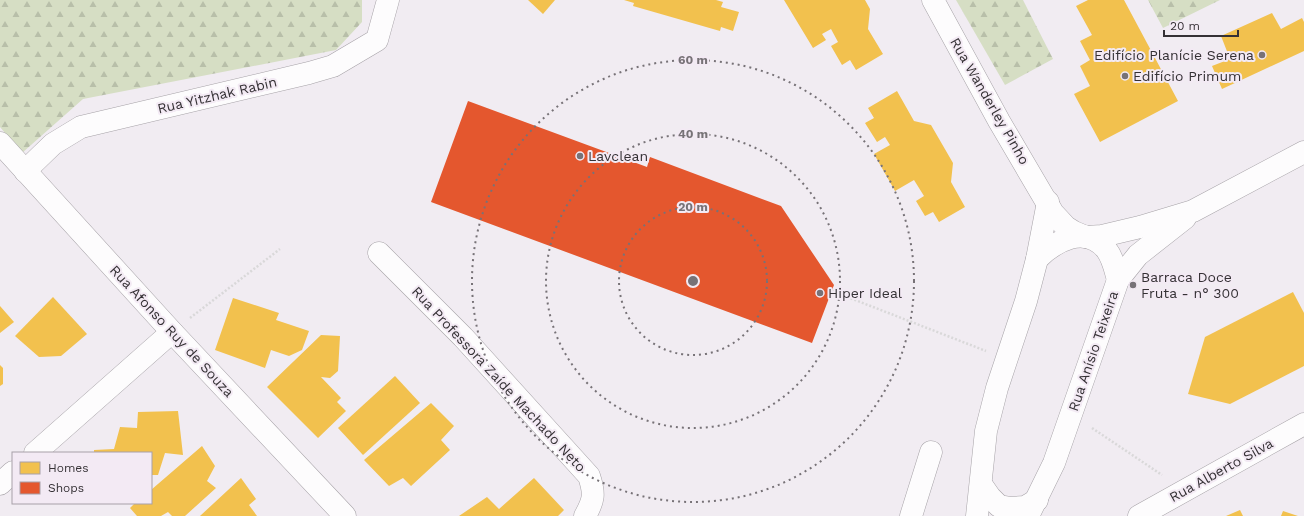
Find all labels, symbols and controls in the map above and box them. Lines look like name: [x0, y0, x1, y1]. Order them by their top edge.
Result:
scale bar: [1164, 12, 1238, 38]
text: 20 m: [1170, 19, 1200, 33]
street label: Rua Wanderley Pinho: [947, 35, 1033, 167]
place label: Edifício Planície Serena: [1094, 47, 1254, 63]
marker: Edifício Planície Serena: [1257, 50, 1267, 60]
text: 60 m: [678, 53, 708, 67]
place label: Edifício Primum: [1133, 68, 1241, 84]
marker: Edifício Primum: [1120, 71, 1130, 81]
street label: Rua Yitzhak Rabin: [156, 73, 278, 117]
text: 40 m: [678, 127, 708, 141]
place label: Lavclean: [588, 148, 648, 164]
marker: Lavclean: [575, 151, 585, 161]
text: 20 m: [678, 200, 708, 214]
street label: Rua Afonso Ruy de Souza: [107, 262, 237, 400]
place label: Barraca Doce Fruta - n° 300: [1141, 269, 1239, 301]
centre of rings: [686, 274, 700, 288]
marker: Barraca Doce Fruta - n° 300: [1128, 280, 1138, 290]
street label: Rua Professora Zaíde Machado Neto: [409, 283, 589, 475]
place label: Hiper Ideal: [828, 285, 903, 301]
marker: Hiper Ideal: [815, 288, 825, 298]
street label: Rua Anísio Teixeira: [1065, 289, 1121, 413]
street label: Rua Alberto Silva: [1166, 435, 1276, 505]
legend: [12, 452, 152, 504]
text: Homes: [48, 461, 89, 475]
text: Shops: [48, 481, 84, 495]

